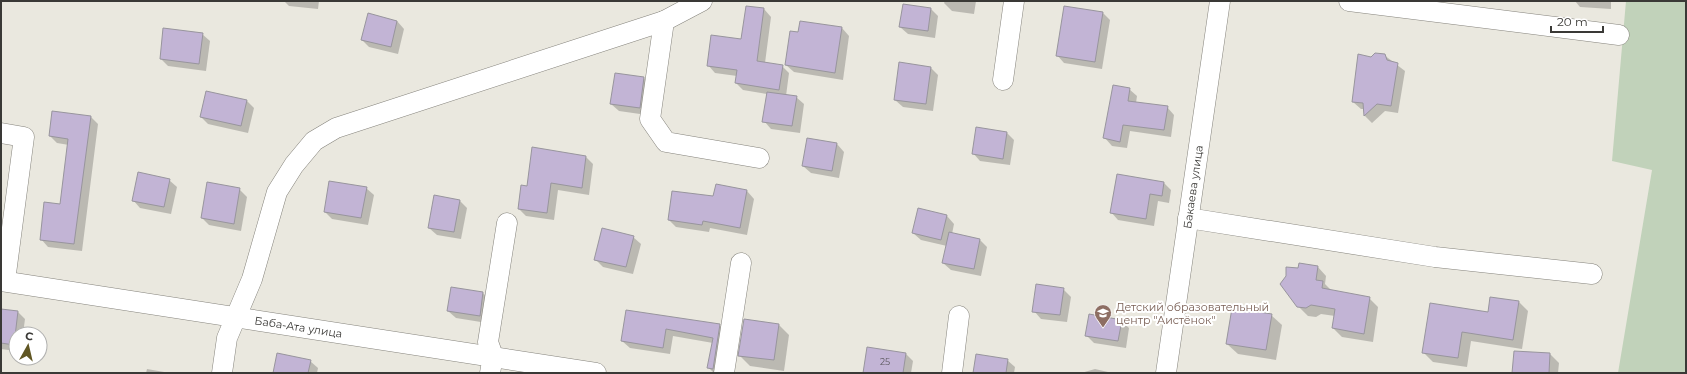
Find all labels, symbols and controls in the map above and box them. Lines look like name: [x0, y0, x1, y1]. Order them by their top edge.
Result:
scale bar: [1551, 8, 1603, 34]
text: 20 m: [1557, 14, 1588, 29]
street label: Бакаева улица: [1180, 144, 1206, 230]
place label: Детский образовательный центр "Аистёнок": [1116, 300, 1269, 327]
school or university icon: Детский образовательный центр "Аистёнок": [1093, 303, 1113, 328]
street label: Баба-Ата улица: [254, 313, 343, 341]
north arrow: [8, 326, 48, 366]
text: С: [24, 329, 34, 344]
house number: 25: [880, 356, 890, 367]

